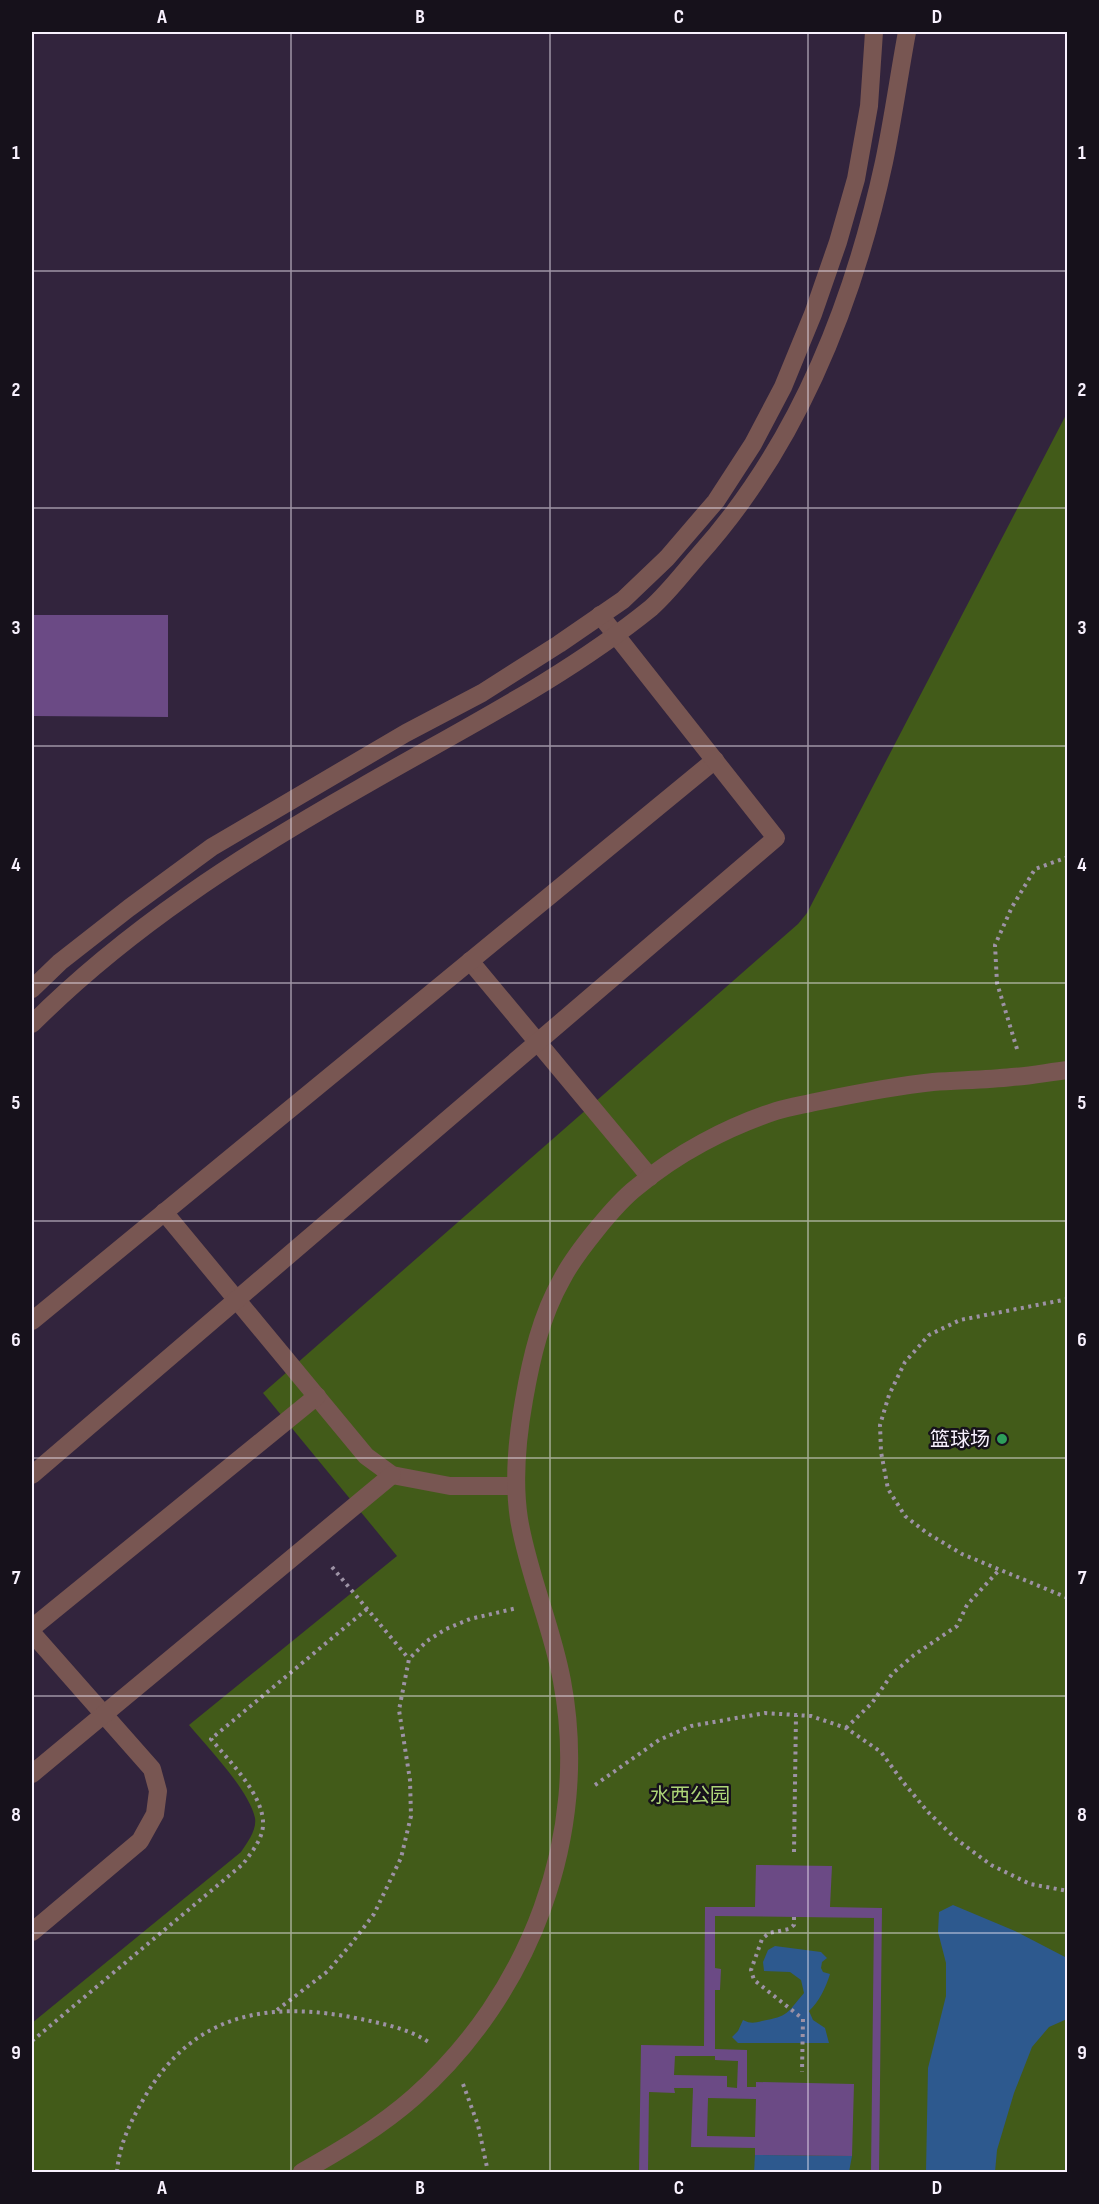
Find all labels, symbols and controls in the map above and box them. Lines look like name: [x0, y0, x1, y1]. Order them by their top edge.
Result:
text: A: [156, 5, 167, 29]
text: B: [415, 5, 425, 29]
text: C: [674, 5, 684, 29]
text: D: [932, 5, 942, 29]
text: 1: [12, 141, 20, 165]
text: 1: [1078, 141, 1086, 165]
text: 2: [12, 378, 20, 402]
text: 2: [1078, 378, 1086, 402]
text: 3: [12, 616, 21, 640]
text: 3: [1078, 616, 1087, 640]
text: 4: [11, 853, 21, 877]
text: 4: [1077, 853, 1087, 877]
text: 5: [12, 1091, 21, 1115]
text: 5: [1078, 1091, 1087, 1115]
text: 6: [11, 1328, 21, 1352]
text: 6: [1077, 1328, 1087, 1352]
place label: 篮球场: [930, 1428, 990, 1452]
marker: 篮球场: [995, 1432, 1009, 1446]
text: 7: [12, 1566, 21, 1590]
text: 7: [1078, 1566, 1087, 1590]
park label: 水西公园: [650, 1784, 730, 1808]
text: 8: [11, 1803, 21, 1827]
text: 8: [1077, 1803, 1087, 1827]
text: 9: [11, 2041, 21, 2065]
text: 9: [1077, 2041, 1087, 2065]
text: A: [156, 2176, 167, 2200]
text: B: [415, 2176, 425, 2200]
text: C: [674, 2176, 684, 2200]
text: D: [932, 2176, 942, 2200]

